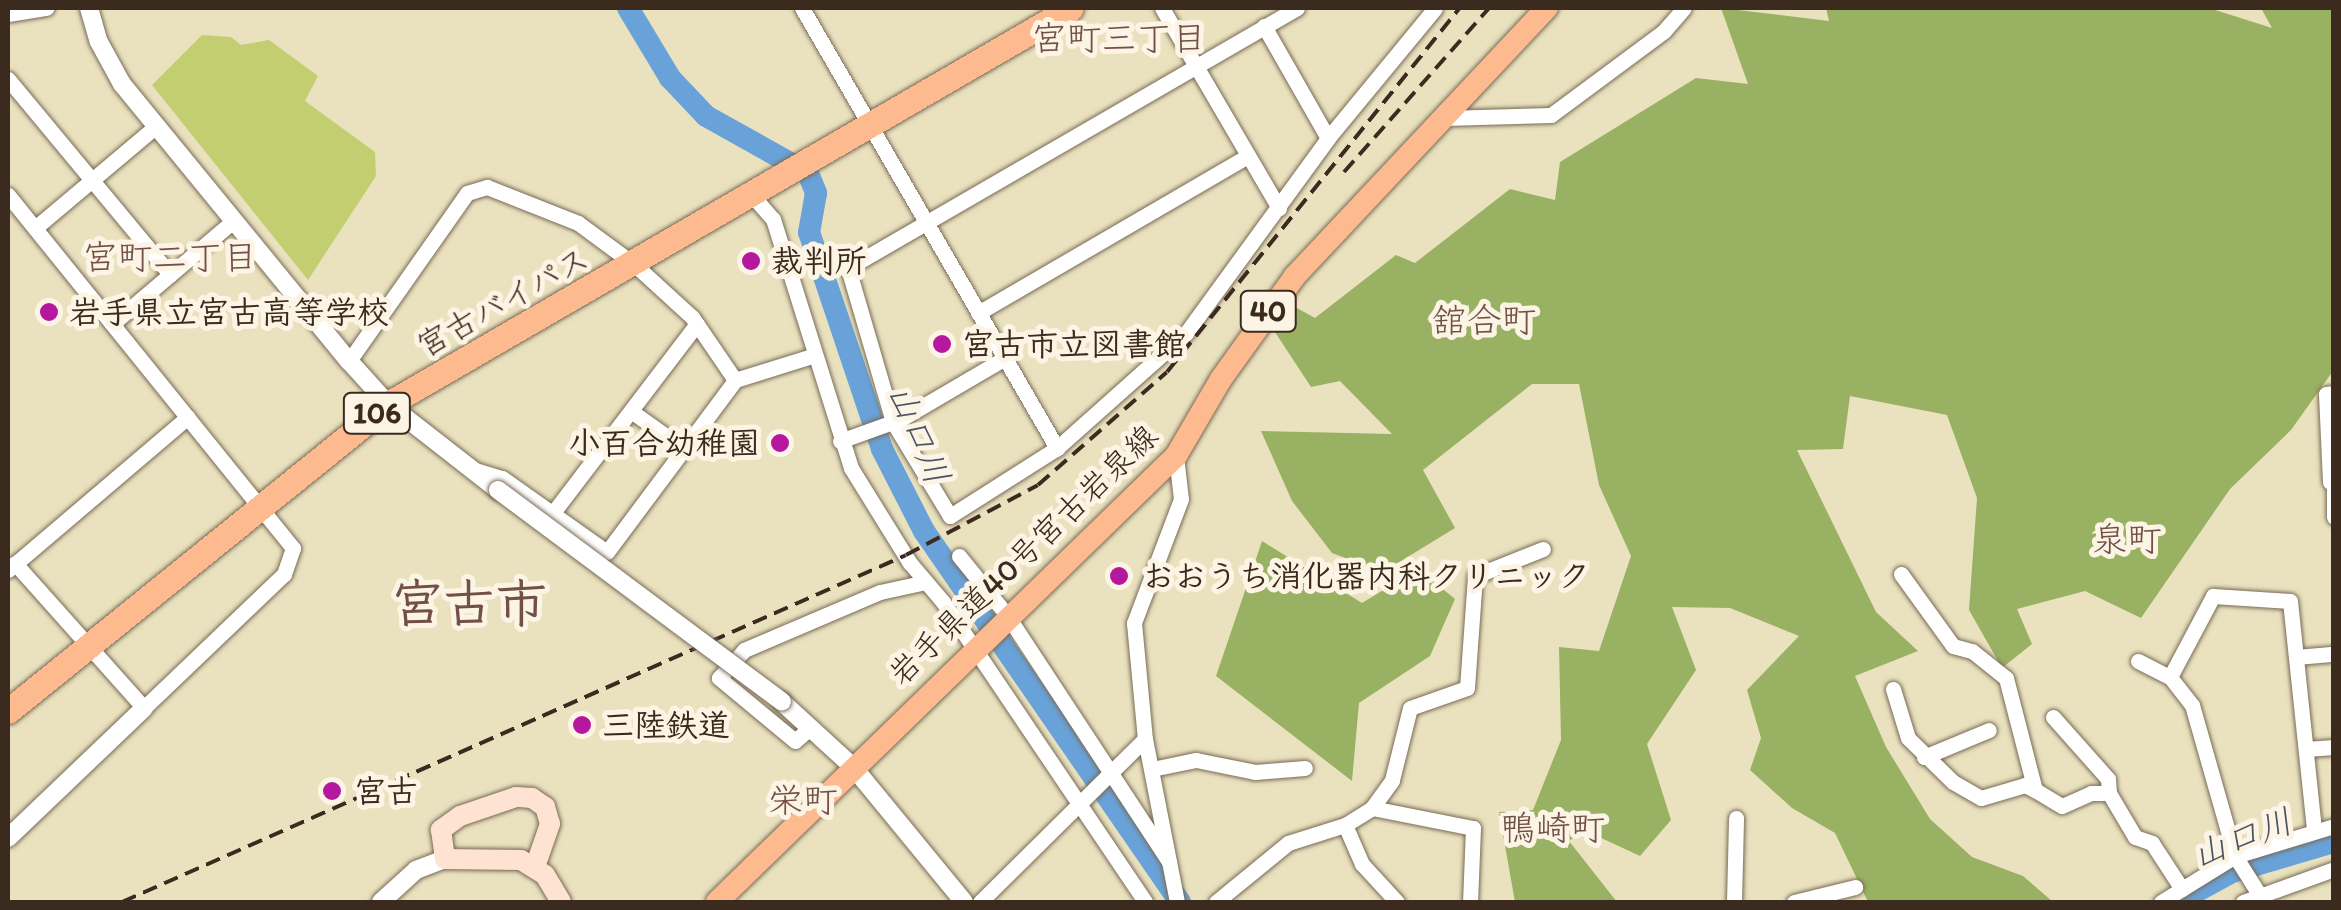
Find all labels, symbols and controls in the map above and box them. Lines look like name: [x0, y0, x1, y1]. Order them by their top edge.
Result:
district label: 宮町三丁目: [1032, 17, 1206, 59]
district label: 宮町二丁目: [83, 236, 257, 278]
street label: 宮古バイパス: [410, 239, 596, 365]
place label: 裁判所: [771, 242, 867, 280]
marker: 裁判所: [740, 250, 762, 272]
road number: 40: [1238, 286, 1298, 336]
place label: 岩手県立宮古高等学校: [69, 293, 389, 331]
district label: 舘合町: [1432, 299, 1536, 341]
marker: 岩手県立宮古高等学校: [38, 301, 60, 323]
place label: 宮古市立図書館: [962, 325, 1186, 363]
marker: 宮古市立図書館: [931, 333, 953, 355]
water label: 山口川: [879, 377, 959, 491]
road number: 106: [342, 388, 412, 438]
street label: 岩手県道40号宮古岩泉線: [881, 417, 1165, 693]
place label: 小百合幼稚園: [568, 424, 760, 462]
marker: 小百合幼稚園: [769, 432, 791, 454]
district label: 泉町: [2092, 518, 2162, 560]
place label: おおうち消化器内科クリニック: [1142, 557, 1590, 595]
marker: おおうち消化器内科クリニック: [1106, 563, 1132, 589]
district label: 宮古市: [391, 573, 547, 635]
place label: 三陸鉄道: [602, 706, 730, 744]
marker: 三陸鉄道: [571, 714, 593, 736]
place label: 宮古: [354, 772, 418, 810]
marker: 宮古: [319, 778, 345, 804]
district label: 栄町: [768, 779, 838, 821]
water label: 山口川: [2185, 800, 2299, 876]
district label: 鴨崎町: [1501, 807, 1605, 849]

